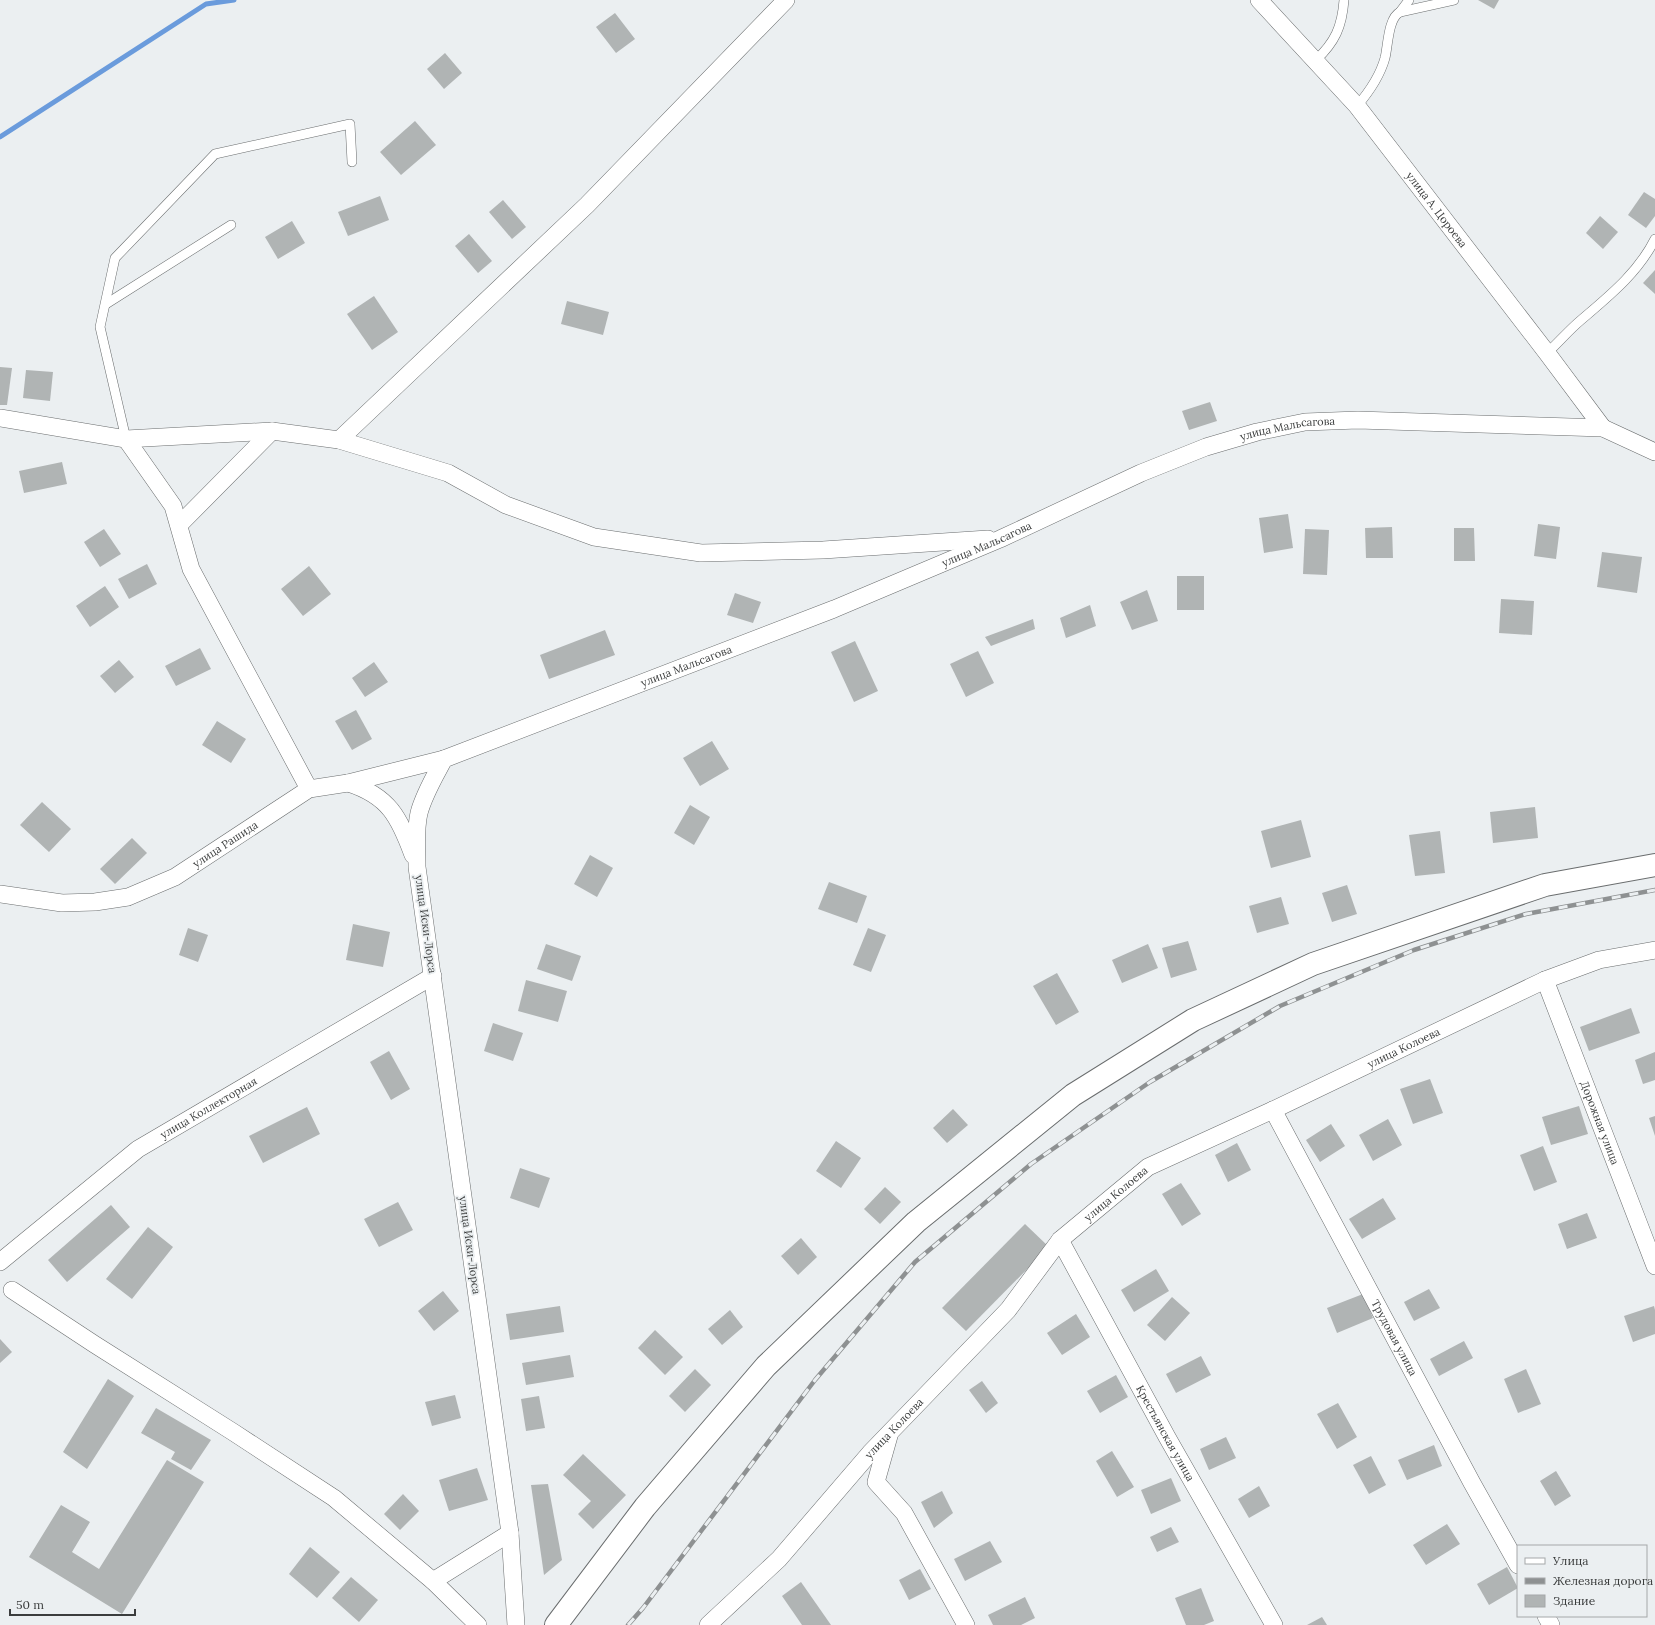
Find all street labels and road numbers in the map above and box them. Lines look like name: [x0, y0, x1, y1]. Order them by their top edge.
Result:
street label: улица А. Цороева: [1403, 169, 1470, 251]
street label: улица Мальсагова: [1238, 414, 1336, 444]
street label: улица Мальсагова: [939, 518, 1034, 570]
street label: улица Мальсагова: [639, 642, 734, 690]
street label: улица Рашида: [190, 817, 261, 871]
street label: улица Иски-Лорса: [412, 874, 440, 974]
street label: улица Колоева: [1365, 1024, 1442, 1071]
street label: улица Коллекторная: [157, 1074, 260, 1142]
street label: Дорожная улица: [1577, 1079, 1622, 1167]
street label: улица Колоева: [1081, 1163, 1151, 1224]
street label: улица Иски-Лорса: [456, 1195, 484, 1295]
street label: Трудовая улица: [1368, 1297, 1421, 1378]
street label: Крестьянская улица: [1133, 1383, 1198, 1484]
street label: улица Колоева: [861, 1395, 926, 1461]

